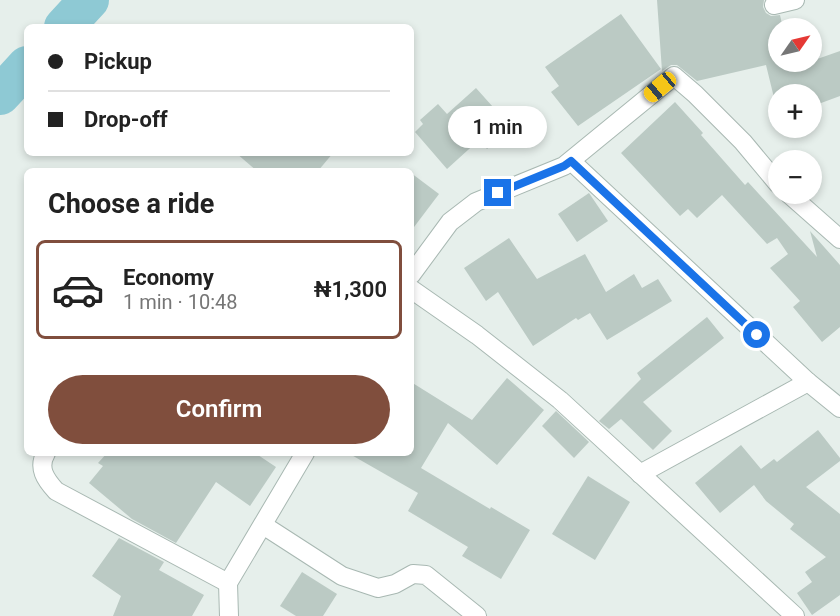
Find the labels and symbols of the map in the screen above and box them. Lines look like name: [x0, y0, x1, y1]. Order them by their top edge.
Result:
north arrow: [768, 18, 822, 72]
car: [640, 69, 680, 105]
callout: 1 min: [448, 106, 548, 148]
route end: [484, 179, 511, 206]
route start: [743, 321, 770, 348]

